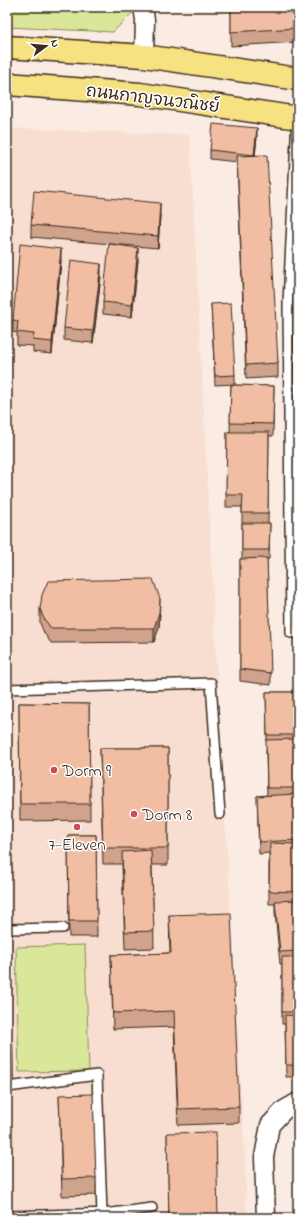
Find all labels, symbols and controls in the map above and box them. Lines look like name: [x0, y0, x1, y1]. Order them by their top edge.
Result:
north arrow: [26, 26, 66, 66]
text: N: [46, 38, 63, 49]
street label: ถนนกาญจนวณิชย์: [85, 79, 221, 120]
place label: Dorm 9: [61, 759, 111, 784]
marker: Dorm 9: [49, 765, 59, 775]
place label: Dorm 8: [141, 803, 192, 828]
marker: Dorm 8: [129, 809, 139, 819]
marker: 7-Eleven: [72, 822, 82, 832]
place label: 7-Eleven: [48, 833, 106, 858]

